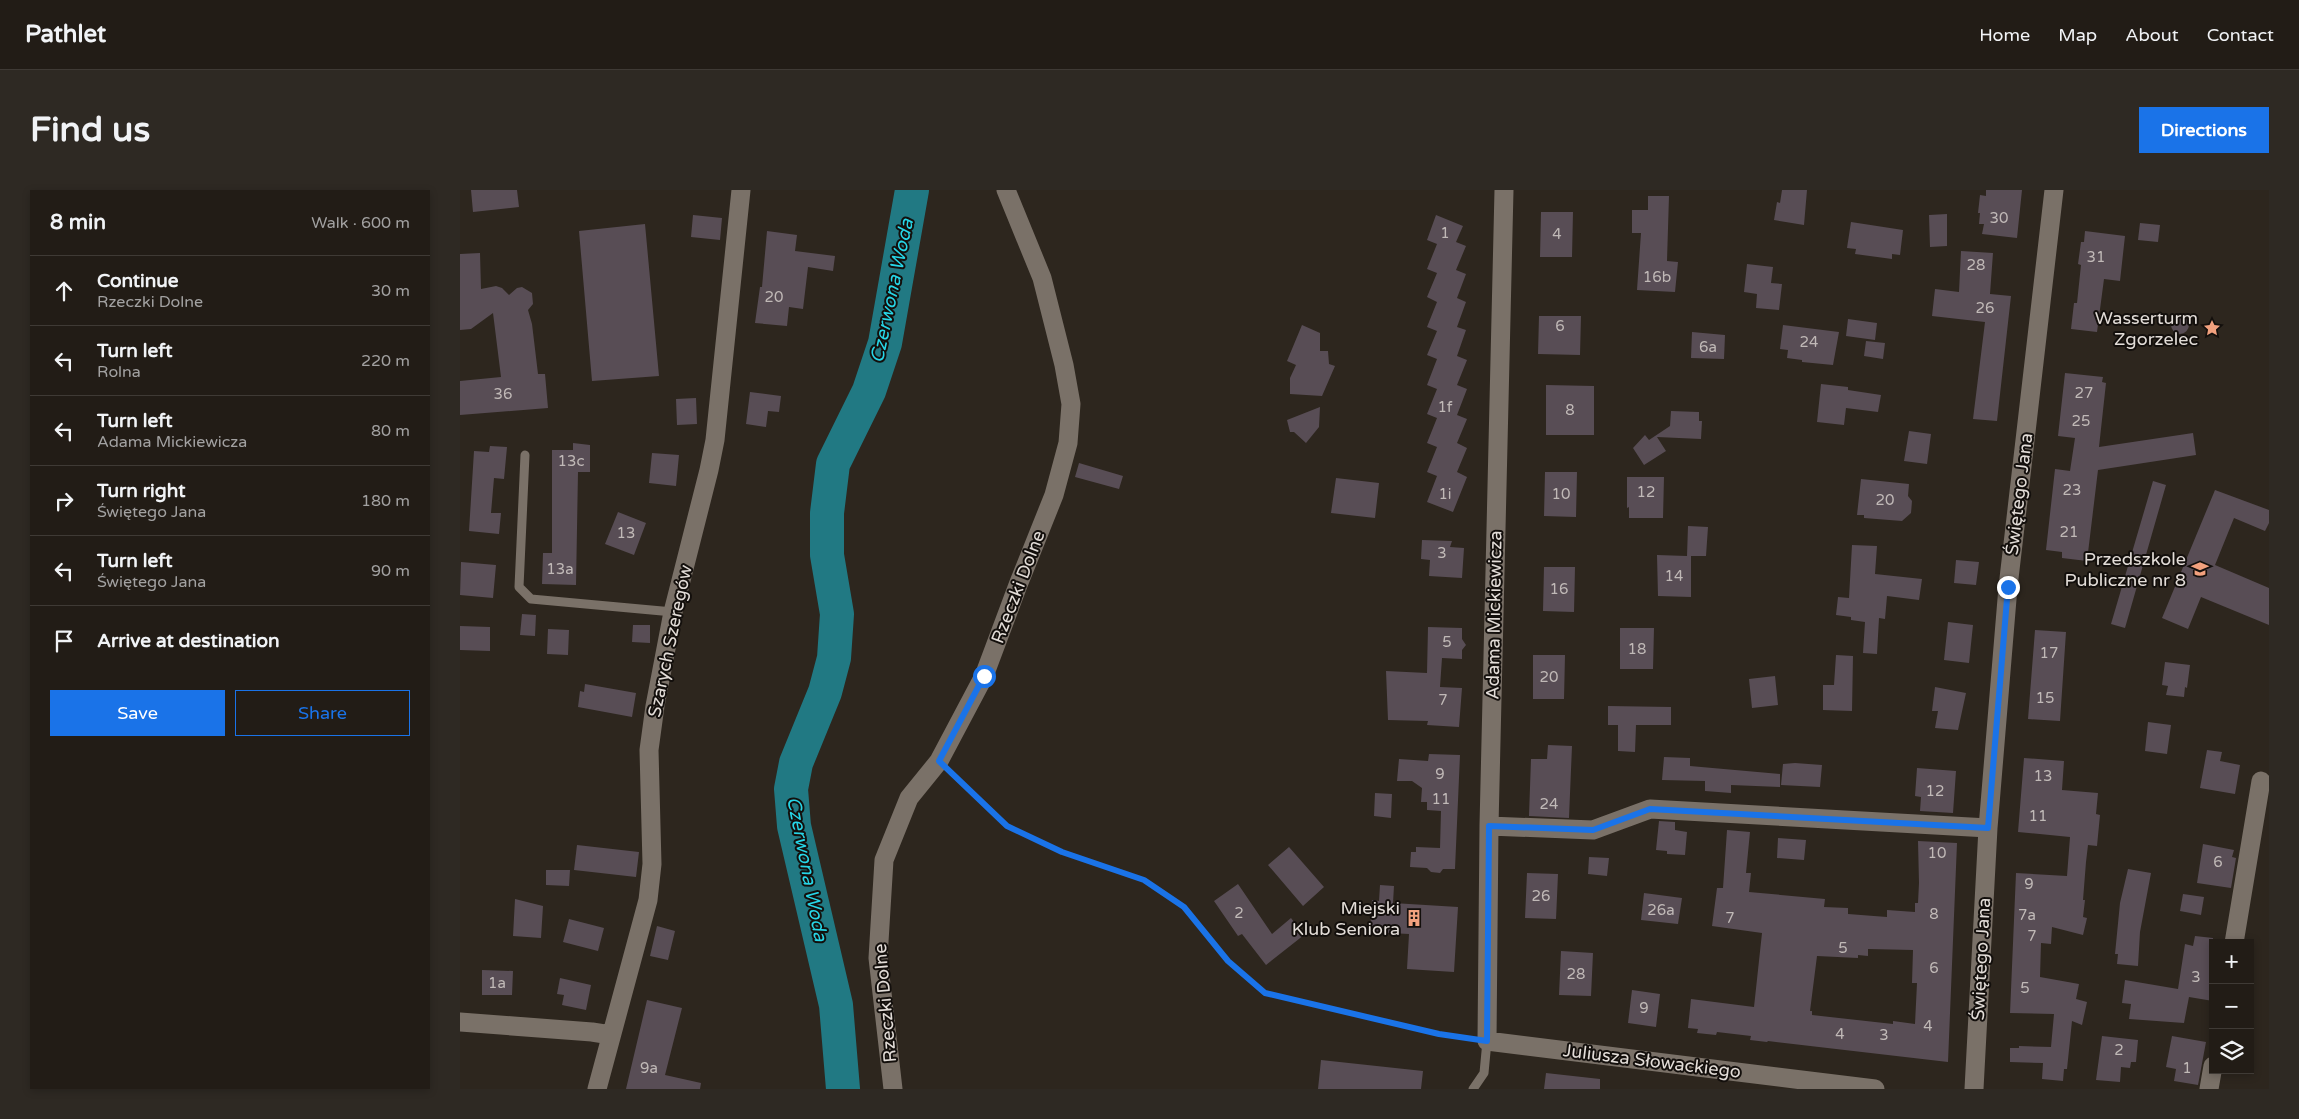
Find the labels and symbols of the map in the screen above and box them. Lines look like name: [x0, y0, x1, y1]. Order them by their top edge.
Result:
house number: 30: [1990, 209, 2008, 227]
water label: Czerwona Woda: [866, 216, 918, 365]
house number: 1: [1440, 224, 1450, 242]
house number: 4: [1552, 225, 1562, 243]
house number: 31: [2087, 248, 2105, 266]
house number: 28: [1967, 256, 1985, 274]
house number: 16b: [1643, 268, 1671, 286]
house number: 20: [765, 288, 783, 306]
house number: 26: [1976, 299, 1994, 317]
place label: Wasserturm Zgorzelec: [2095, 307, 2198, 350]
house number: 6: [1555, 317, 1565, 335]
place icon: Wasserturm Zgorzelec: [2202, 318, 2222, 338]
house number: 24: [1800, 333, 1818, 351]
house number: 6a: [1699, 338, 1717, 356]
house number: 27: [2075, 384, 2093, 402]
house number: 36: [494, 385, 512, 403]
house number: 1f: [1437, 398, 1453, 416]
house number: 8: [1565, 401, 1575, 419]
house number: 25: [2072, 412, 2090, 430]
street label: Świętego Jana: [2001, 432, 2037, 556]
house number: 13c: [558, 452, 584, 470]
house number: 23: [2063, 481, 2081, 499]
house number: 12: [1637, 483, 1655, 501]
house number: 1i: [1438, 485, 1452, 503]
house number: 10: [1552, 485, 1570, 503]
house number: 20: [1876, 491, 1894, 509]
house number: 21: [2060, 523, 2078, 541]
house number: 13: [617, 524, 635, 542]
street label: Rzeczki Dolne: [986, 527, 1050, 647]
street label: Adama Mickiewicza: [1482, 530, 1506, 700]
house number: 3: [1437, 544, 1447, 562]
place label: Przedszkole Publiczne nr 8: [2065, 548, 2186, 591]
school or university icon: Przedszkole Publiczne nr 8: [2190, 559, 2210, 579]
house number: 13a: [546, 560, 574, 578]
street label: Szarych Szeregów: [643, 563, 697, 719]
house number: 14: [1665, 567, 1683, 585]
route end: [1997, 576, 2020, 599]
house number: 16: [1550, 580, 1568, 598]
house number: 5: [1442, 633, 1452, 651]
house number: 18: [1628, 640, 1646, 658]
house number: 17: [2040, 644, 2058, 662]
route start: [973, 665, 996, 688]
house number: 20: [1540, 668, 1558, 686]
house number: 15: [2036, 689, 2054, 707]
house number: 7: [1438, 691, 1448, 709]
house number: 9: [1435, 765, 1445, 783]
house number: 13: [2034, 767, 2052, 785]
house number: 12: [1926, 782, 1944, 800]
house number: 11: [1432, 790, 1450, 808]
water label: Czerwona Woda: [782, 795, 832, 945]
house number: 24: [1540, 795, 1558, 813]
house number: 11: [2029, 807, 2047, 825]
house number: 10: [1928, 844, 1946, 862]
house number: 6: [2213, 853, 2223, 871]
house number: 9: [2024, 875, 2034, 893]
house number: 26: [1532, 887, 1550, 905]
place label: Miejski Klub Seniora: [1292, 897, 1400, 940]
street label: Świętego Jana: [1967, 897, 1995, 1021]
house number: 26a: [1647, 901, 1675, 919]
house number: 2: [1234, 904, 1244, 922]
house number: 8: [1929, 905, 1939, 923]
house number: 7a: [2018, 906, 2036, 924]
building icon: Miejski Klub Seniora: [1404, 908, 1424, 928]
house number: 7: [1725, 909, 1735, 927]
house number: 7: [2027, 927, 2037, 945]
house number: 5: [1838, 939, 1848, 957]
street label: Rzeczki Dolne: [869, 943, 901, 1063]
house number: 6: [1929, 959, 1939, 977]
house number: 28: [1567, 965, 1585, 983]
house number: 3: [2191, 968, 2201, 986]
house number: 1a: [488, 974, 506, 992]
house number: 5: [2020, 979, 2030, 997]
house number: 9: [1639, 999, 1649, 1017]
house number: 4: [1923, 1017, 1933, 1035]
house number: 4: [1835, 1025, 1845, 1043]
house number: 3: [1879, 1026, 1889, 1044]
street label: Juliusza Słowackiego: [1562, 1039, 1742, 1083]
house number: 2: [2114, 1041, 2124, 1059]
house number: 9a: [640, 1059, 658, 1077]
house number: 1: [2182, 1059, 2192, 1077]

